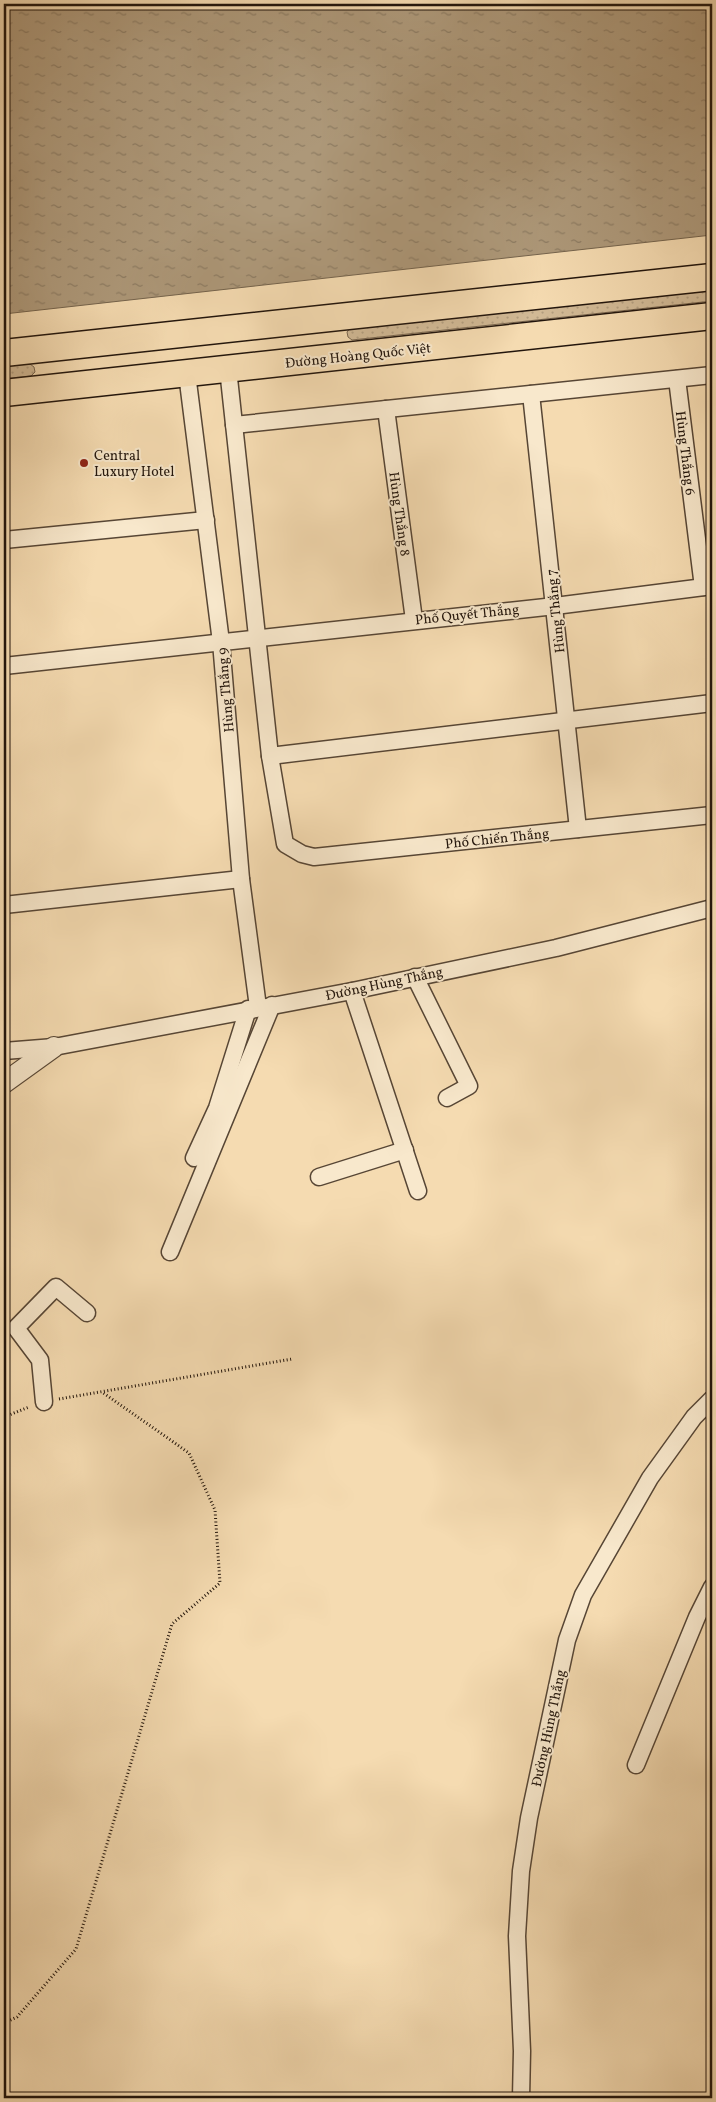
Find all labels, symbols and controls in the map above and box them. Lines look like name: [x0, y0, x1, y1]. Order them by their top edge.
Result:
street label: Đường Hoàng Quốc Việt: [284, 339, 432, 374]
street label: Hùng Thắng 6: [670, 410, 699, 497]
place label: Central Luxury Hotel: [94, 447, 174, 482]
marker: Central Luxury Hotel: [78, 457, 90, 469]
street label: Hùng Thắng 8: [383, 471, 414, 558]
street label: Hùng Thắng 7: [543, 568, 570, 654]
street label: Phố Quyết Thắng: [414, 601, 520, 630]
street label: Hùng Thắng 9: [213, 647, 240, 733]
street label: Phố Chiến Thắng: [444, 825, 550, 854]
street label: Đường Hùng Thắng: [324, 963, 445, 1006]
street label: Đường Hùng Thắng: [528, 1668, 571, 1789]

